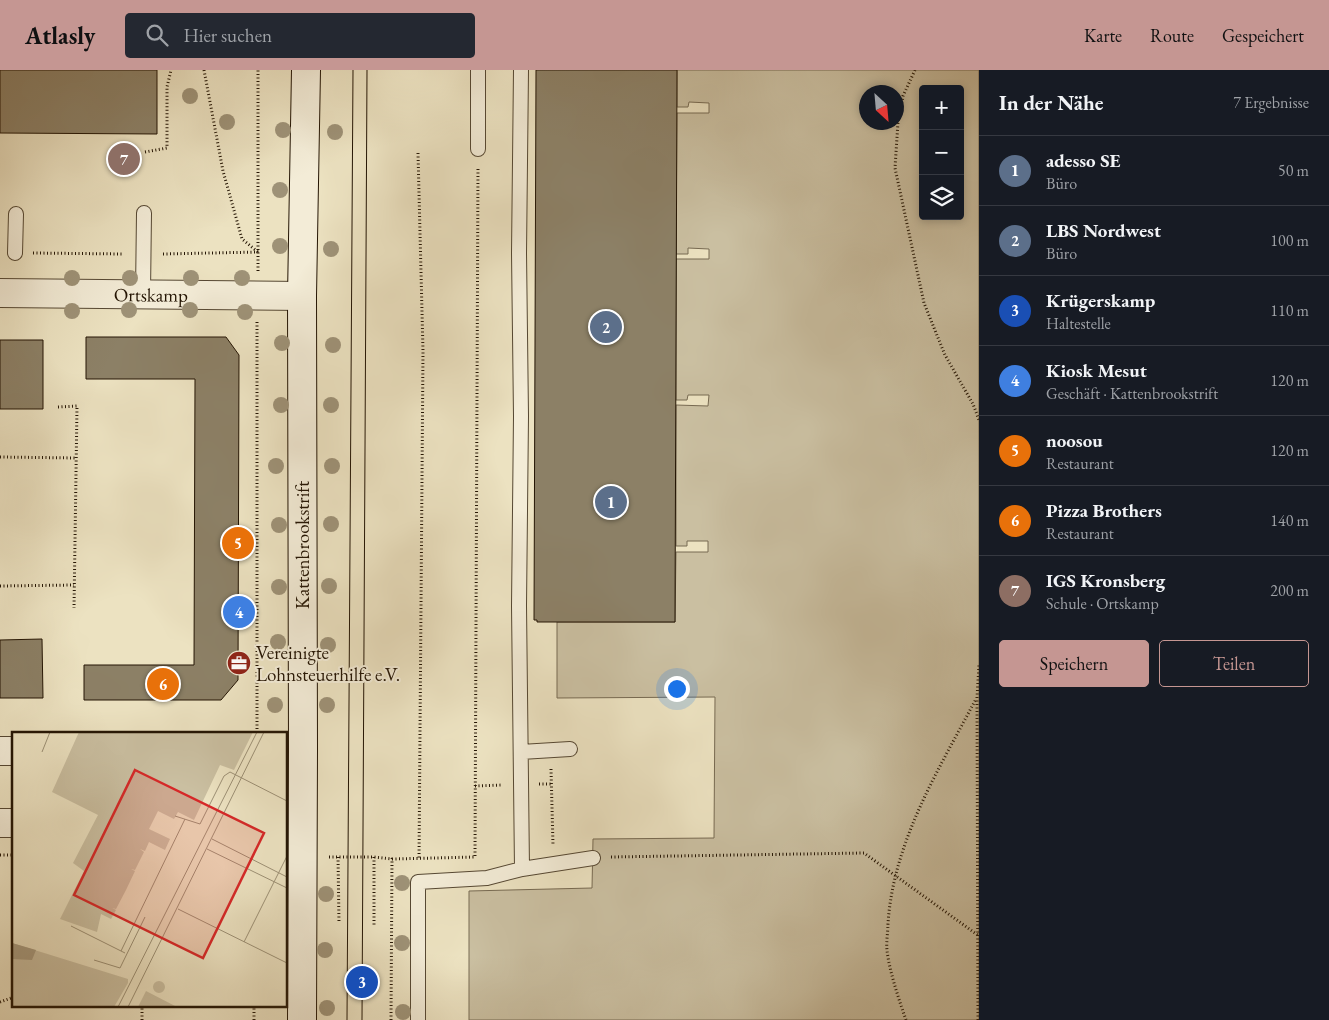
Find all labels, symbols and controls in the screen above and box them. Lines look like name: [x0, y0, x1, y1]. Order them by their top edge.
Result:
search box: [125, 13, 475, 58]
text: Atlasly: [25, 20, 95, 51]
icon: search: [143, 21, 171, 49]
text: Hier suchen: [183, 23, 272, 48]
text: Karte: [1084, 24, 1122, 47]
text: Route: [1150, 24, 1194, 47]
text: Gespeichert: [1222, 24, 1304, 47]
north arrow: [859, 85, 904, 130]
map controls: [919, 85, 964, 220]
button: +: [919, 85, 964, 130]
text: In der Nähe: [999, 89, 1104, 116]
text: 7 Ergebnisse: [1233, 92, 1309, 113]
button: −: [919, 130, 964, 175]
pin: 7: [108, 140, 140, 178]
text: adesso SE: [1046, 148, 1121, 173]
text: 1: [1011, 160, 1019, 181]
text: 50 m: [1278, 160, 1309, 181]
text: Büro: [1046, 173, 1077, 194]
button: layers: [919, 175, 964, 220]
text: LBS Nordwest: [1046, 218, 1161, 243]
text: 2: [1011, 230, 1019, 251]
text: 100 m: [1270, 230, 1309, 251]
text: Büro: [1046, 243, 1077, 264]
street label: Ortskamp: [114, 282, 188, 308]
text: Krügerskamp: [1046, 288, 1155, 313]
text: 3: [1011, 300, 1019, 321]
text: 110 m: [1270, 300, 1309, 321]
pin: 2: [590, 308, 622, 346]
text: Haltestelle: [1046, 313, 1111, 334]
text: Kiosk Mesut: [1046, 358, 1147, 383]
text: 4: [1011, 370, 1019, 391]
text: 120 m: [1270, 370, 1309, 391]
text: Geschäft · Kattenbrookstrift: [1046, 383, 1218, 404]
text: noosou: [1046, 428, 1103, 453]
text: 5: [1011, 440, 1019, 461]
text: 120 m: [1270, 440, 1309, 461]
text: Restaurant: [1046, 453, 1114, 474]
street label: Kattenbrookstrift: [290, 481, 315, 609]
pin: 1: [595, 483, 627, 521]
text: Pizza Brothers: [1046, 498, 1162, 523]
text: 6: [1011, 510, 1019, 531]
text: 140 m: [1270, 510, 1309, 531]
text: Restaurant: [1046, 523, 1114, 544]
pin: 5: [222, 524, 254, 562]
text: IGS Kronsberg: [1046, 568, 1165, 593]
text: 7: [1011, 580, 1019, 601]
text: 200 m: [1270, 580, 1309, 601]
pin: 4: [223, 593, 255, 631]
text: Schule · Ortskamp: [1046, 593, 1159, 614]
place label: Vereinigte Lohnsteuerhilfe e.V.: [256, 640, 400, 687]
button: Speichern: [999, 640, 1149, 687]
button: Teilen: [1159, 640, 1309, 687]
office icon: Vereinigte Lohnsteuerhilfe e.V.: [226, 650, 252, 676]
pin: 6: [147, 665, 179, 703]
your location: [664, 676, 690, 702]
inset map: [12, 732, 288, 1008]
pin: 3: [346, 963, 378, 1001]

